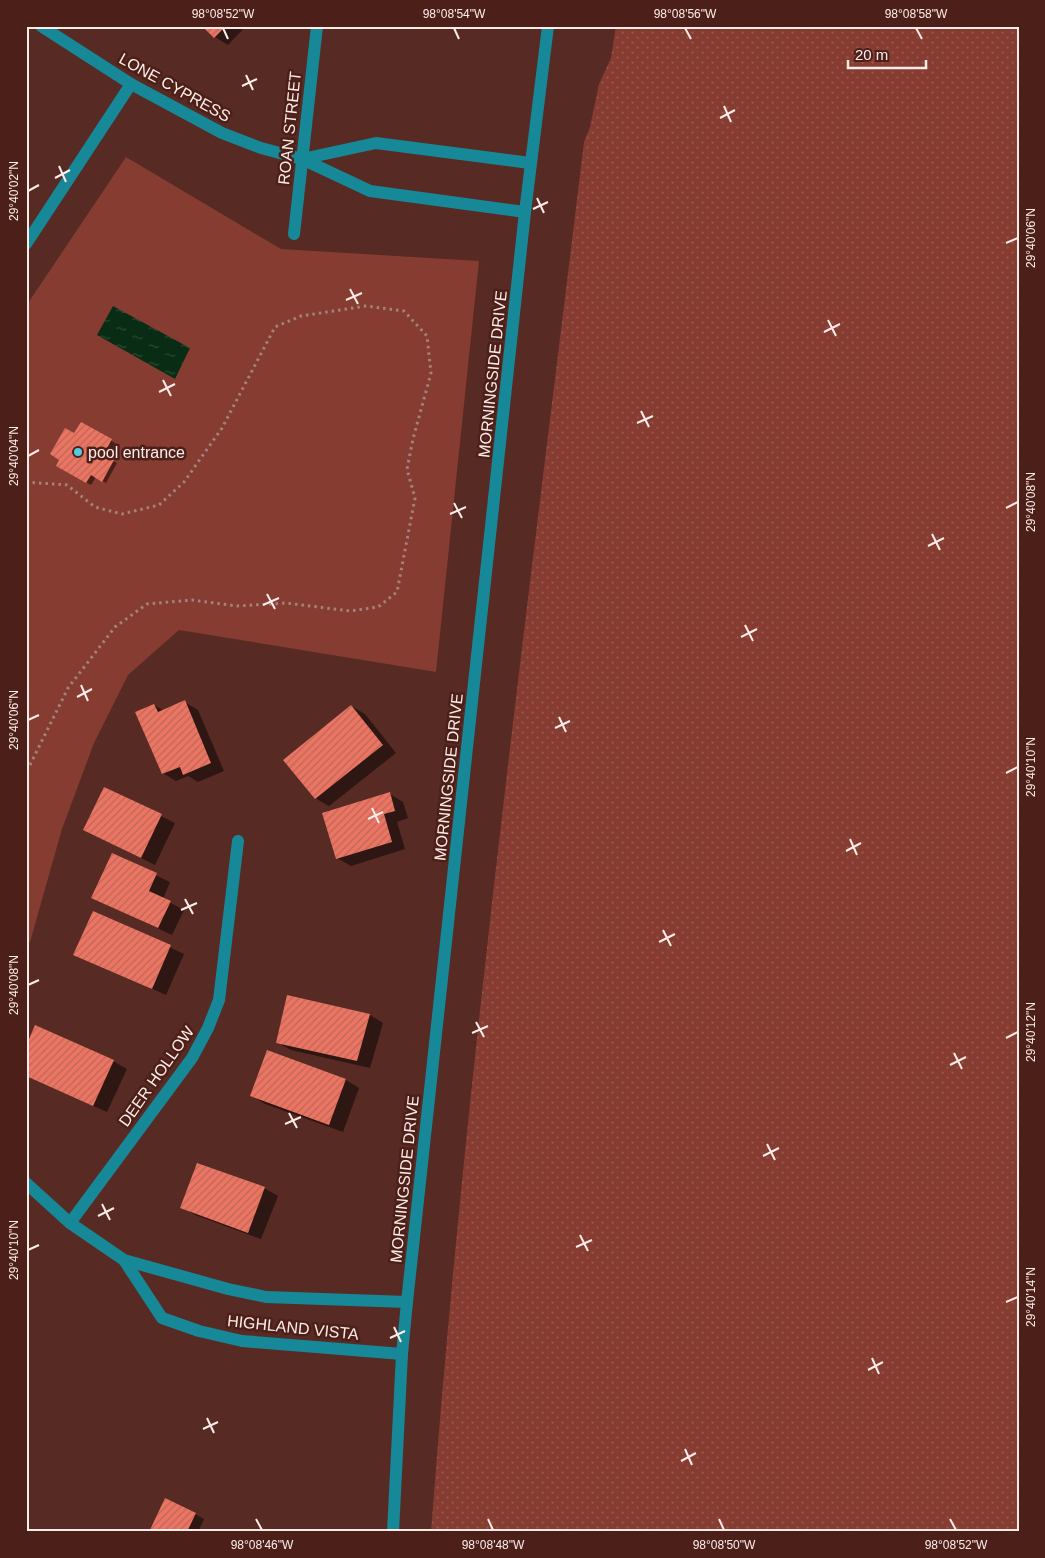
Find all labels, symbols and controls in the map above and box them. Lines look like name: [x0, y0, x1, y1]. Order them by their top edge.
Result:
text: 98°08'52"W: [192, 7, 255, 21]
text: 98°08'54"W: [423, 7, 486, 21]
text: 98°08'56"W: [654, 7, 717, 21]
text: 98°08'58"W: [885, 7, 948, 21]
scale bar: [848, 38, 925, 70]
text: 20 m: [855, 46, 888, 63]
street label: LONE CYPRESS: [116, 50, 233, 125]
street label: ROAN STREET: [275, 70, 304, 186]
text: 29°40'02"N: [7, 161, 21, 221]
text: 29°40'06"N: [1024, 208, 1038, 268]
street label: MORNINGSIDE DRIVE: [475, 290, 510, 458]
text: 29°40'04"N: [7, 426, 21, 486]
place label: pool entrance: [88, 444, 185, 461]
marker: pool entrance: [72, 446, 84, 458]
text: 29°40'08"N: [1024, 472, 1038, 532]
text: 29°40'06"N: [7, 690, 21, 750]
street label: MORNINGSIDE DRIVE: [431, 693, 466, 861]
text: 29°40'10"N: [1024, 737, 1038, 797]
text: 29°40'08"N: [7, 955, 21, 1015]
text: 29°40'12"N: [1024, 1002, 1038, 1062]
street label: DEER HOLLOW: [116, 1022, 198, 1130]
street label: MORNINGSIDE DRIVE: [387, 1095, 422, 1263]
text: 29°40'10"N: [7, 1220, 21, 1280]
text: 29°40'14"N: [1024, 1267, 1038, 1327]
street label: HIGHLAND VISTA: [226, 1312, 360, 1343]
text: 98°08'46"W: [231, 1538, 294, 1552]
text: 98°08'48"W: [462, 1538, 525, 1552]
text: 98°08'50"W: [693, 1538, 756, 1552]
text: 98°08'52"W: [925, 1538, 988, 1552]

